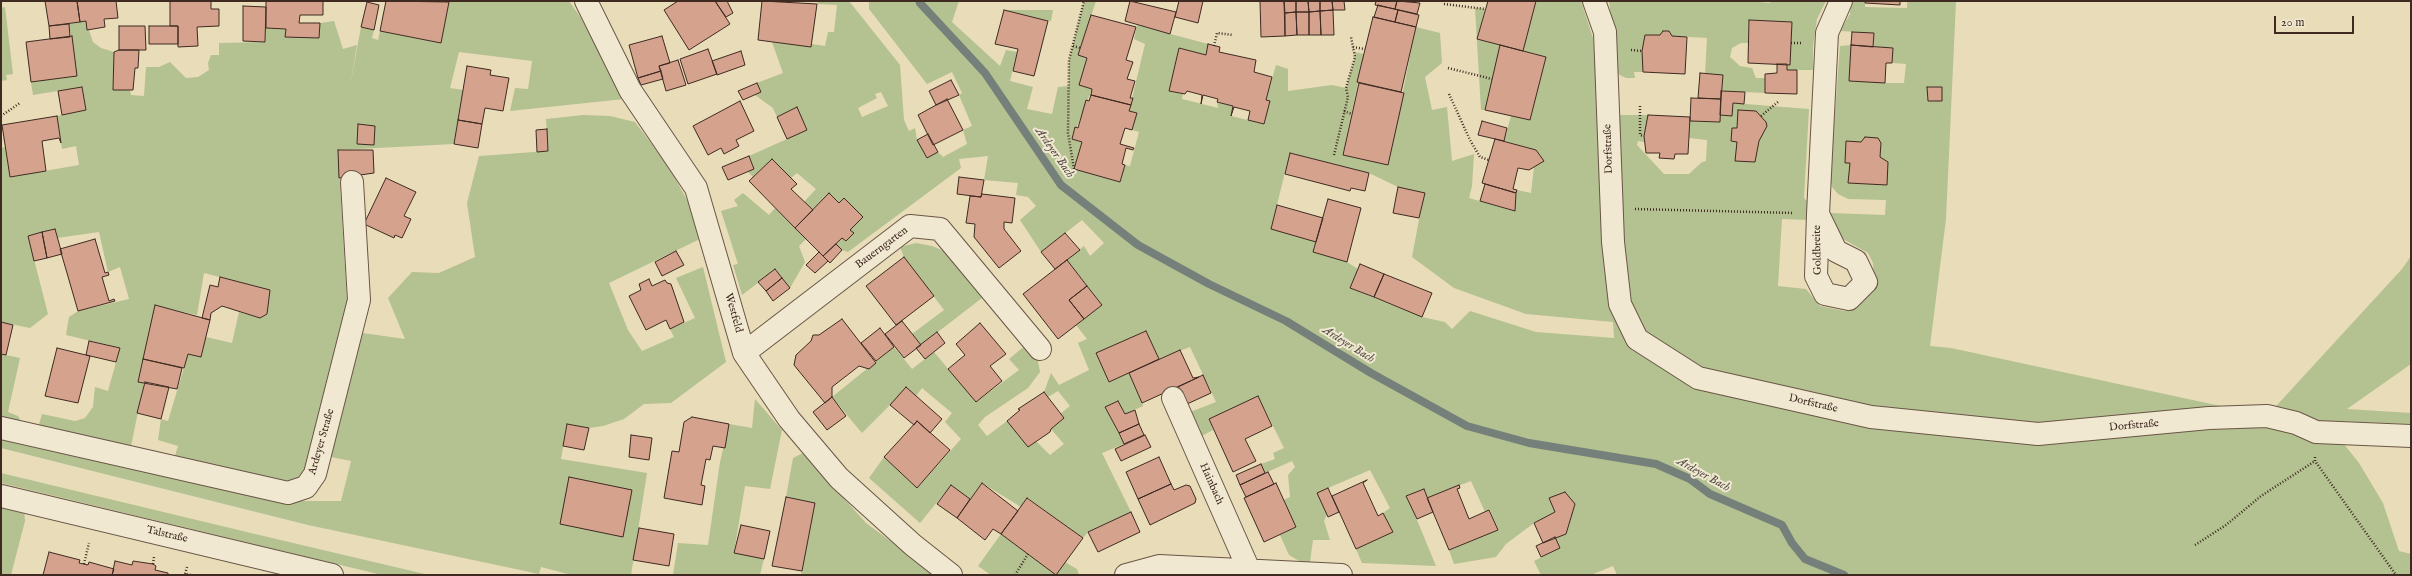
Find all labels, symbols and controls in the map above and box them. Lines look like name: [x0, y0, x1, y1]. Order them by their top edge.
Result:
scale bar: [2276, 8, 2356, 34]
text: 20 m: [2281, 15, 2304, 30]
street label: Dorfstraße: [1602, 124, 1616, 174]
water label: Ardeyer Bach: [1031, 125, 1077, 181]
street label: Bauerngarten: [853, 224, 911, 272]
street label: Goldbreite: [1811, 225, 1825, 275]
street label: Westfeld: [721, 292, 745, 334]
water label: Ardeyer Bach: [1319, 323, 1377, 367]
street label: Dorfstraße: [1787, 392, 1839, 416]
street label: Ardeyer Straße: [306, 407, 338, 477]
street label: Dorfstraße: [2109, 417, 2159, 435]
water label: Ardeyer Bach: [1674, 455, 1732, 495]
street label: Hainbach: [1196, 461, 1226, 507]
street label: Talstraße: [145, 524, 189, 546]

